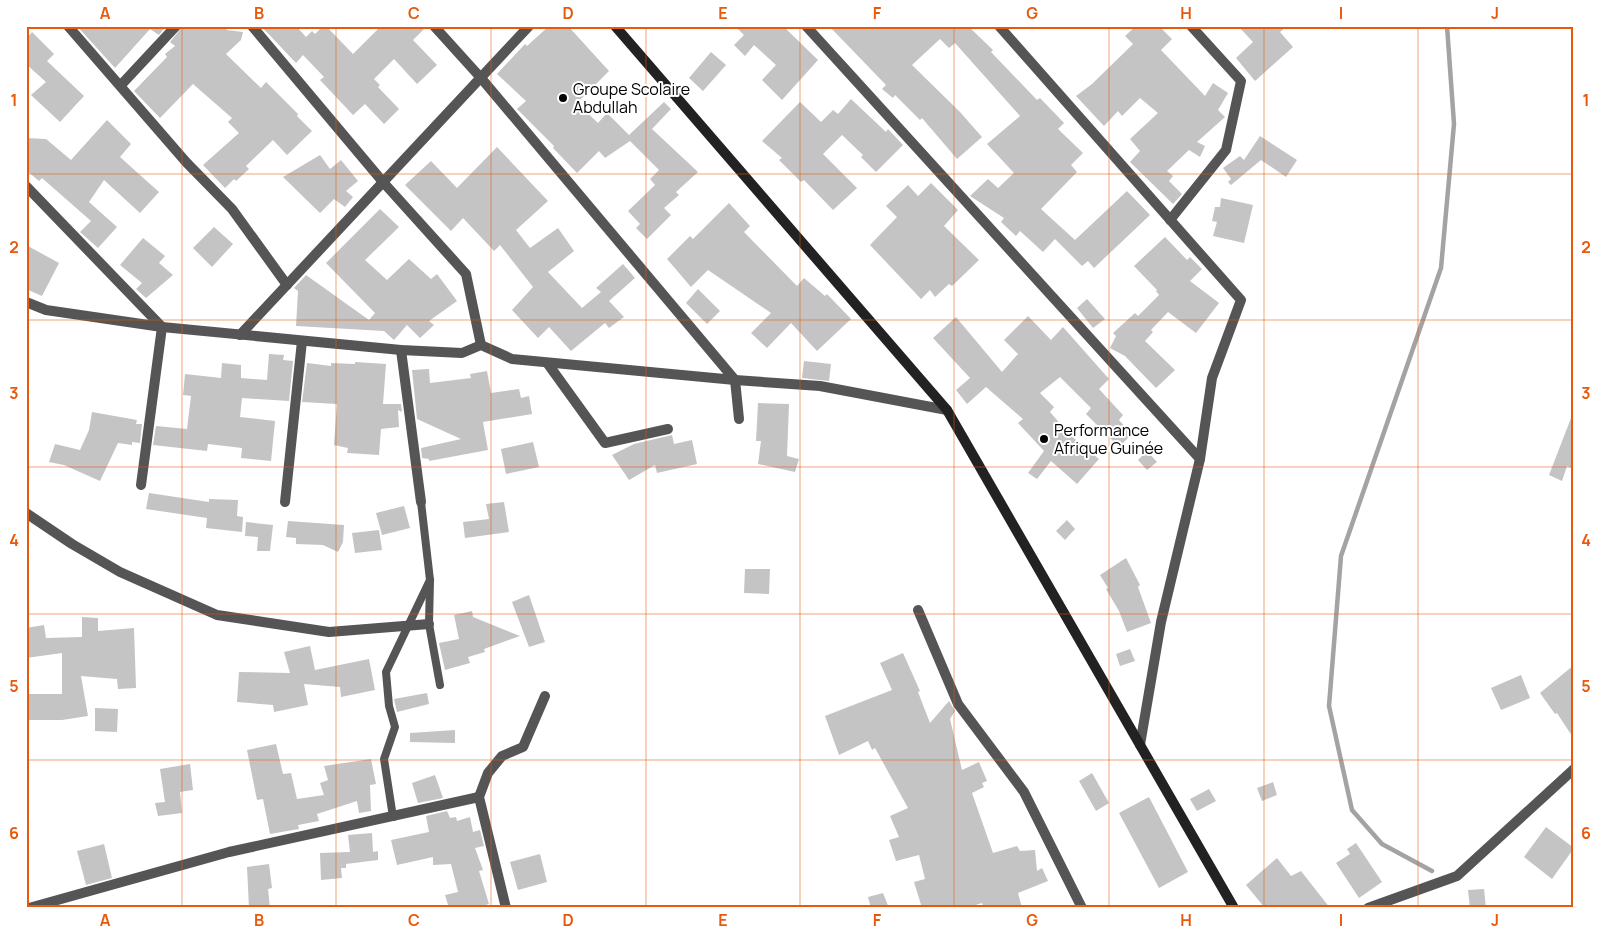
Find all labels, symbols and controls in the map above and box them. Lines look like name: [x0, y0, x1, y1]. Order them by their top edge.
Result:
text: A: [100, 2, 111, 24]
text: B: [254, 2, 264, 24]
text: C: [408, 2, 420, 24]
text: D: [562, 2, 574, 24]
text: E: [718, 2, 728, 24]
text: F: [873, 2, 882, 24]
text: G: [1026, 2, 1038, 24]
text: H: [1180, 2, 1192, 24]
text: I: [1339, 2, 1343, 24]
text: J: [1491, 2, 1499, 24]
place label: Groupe Scolaire Abdullah: [573, 78, 690, 118]
text: 1: [10, 89, 18, 111]
text: 1: [1582, 89, 1590, 111]
marker: Groupe Scolaire Abdullah: [557, 92, 569, 104]
text: 2: [9, 236, 19, 258]
text: 2: [1581, 236, 1591, 258]
text: 3: [9, 382, 19, 404]
text: 3: [1581, 382, 1591, 404]
place label: Performance Afrique Guinée: [1054, 419, 1163, 459]
marker: Performance Afrique Guinée: [1038, 433, 1050, 445]
text: 4: [9, 529, 19, 551]
text: 4: [1581, 529, 1591, 551]
text: 5: [9, 675, 19, 697]
text: 5: [1581, 675, 1591, 697]
text: 6: [9, 822, 19, 844]
text: 6: [1581, 822, 1591, 844]
text: A: [100, 909, 111, 931]
text: B: [254, 909, 264, 931]
text: C: [408, 909, 420, 931]
text: D: [562, 909, 574, 931]
text: E: [718, 909, 728, 931]
text: F: [873, 909, 882, 931]
text: G: [1026, 909, 1038, 931]
text: H: [1180, 909, 1192, 931]
text: I: [1339, 909, 1343, 931]
text: J: [1491, 909, 1499, 931]

